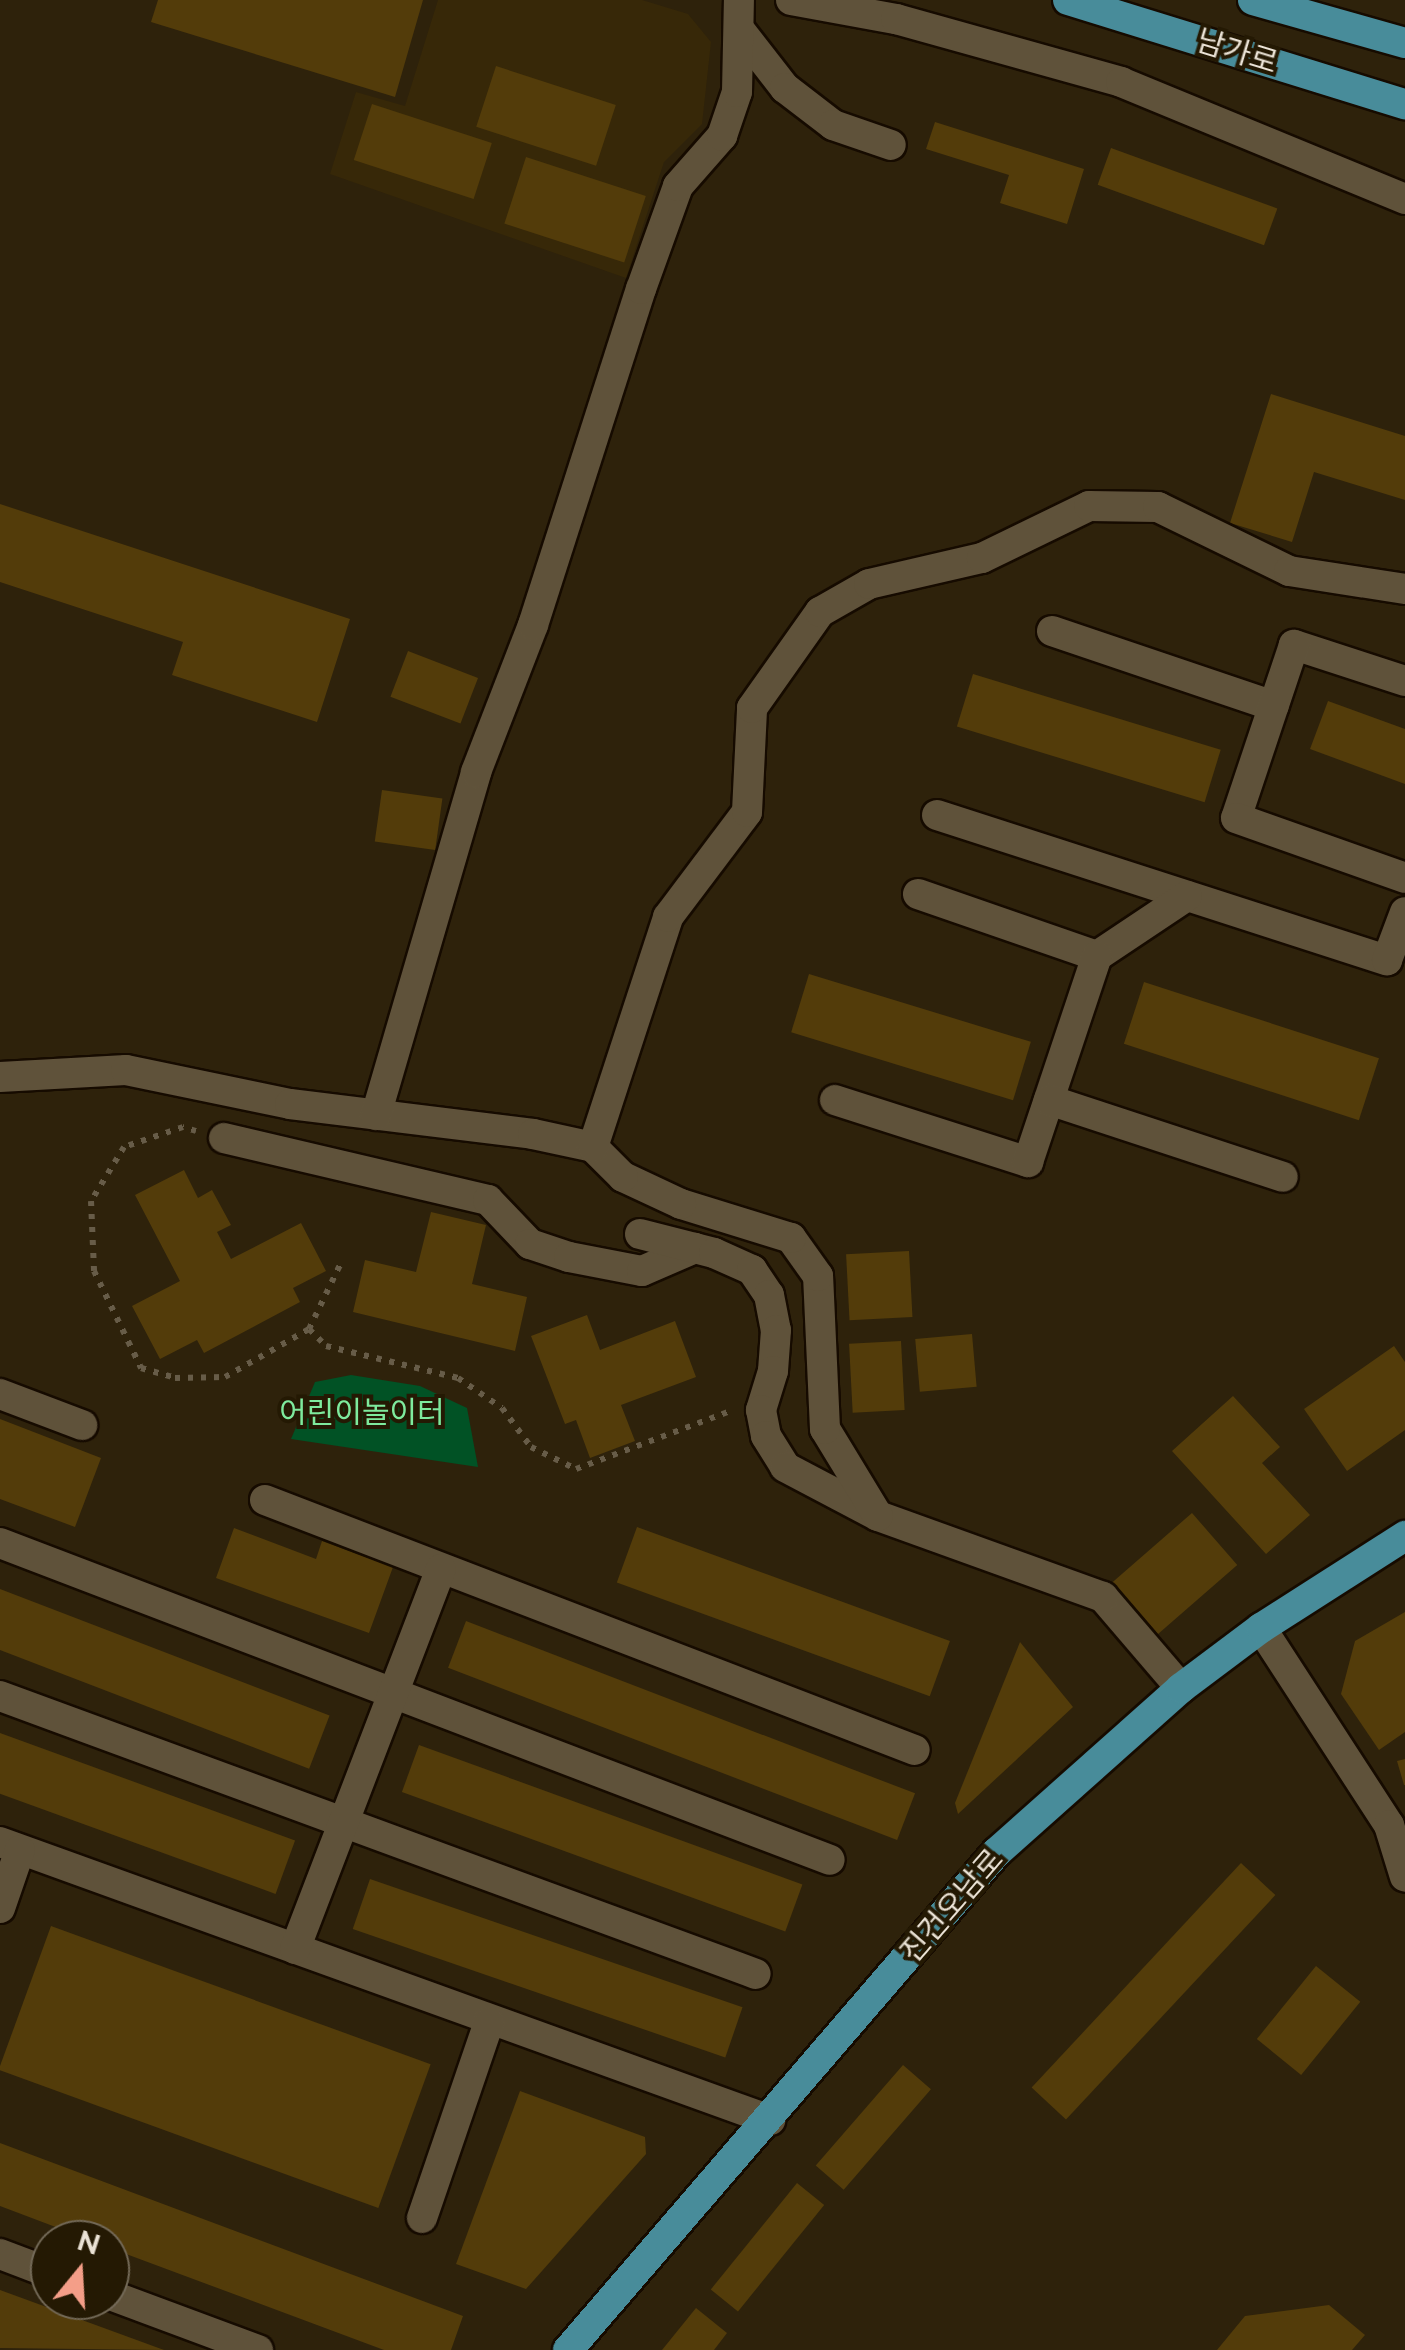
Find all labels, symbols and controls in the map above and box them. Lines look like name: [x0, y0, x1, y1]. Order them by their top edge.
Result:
street label: 남가로: [1192, 23, 1282, 81]
park label: 어린이놀이터: [279, 1395, 445, 1431]
street label: 진건오남로: [893, 1842, 1011, 1970]
north arrow: [30, 2220, 130, 2320]
text: N: [74, 2224, 104, 2262]

